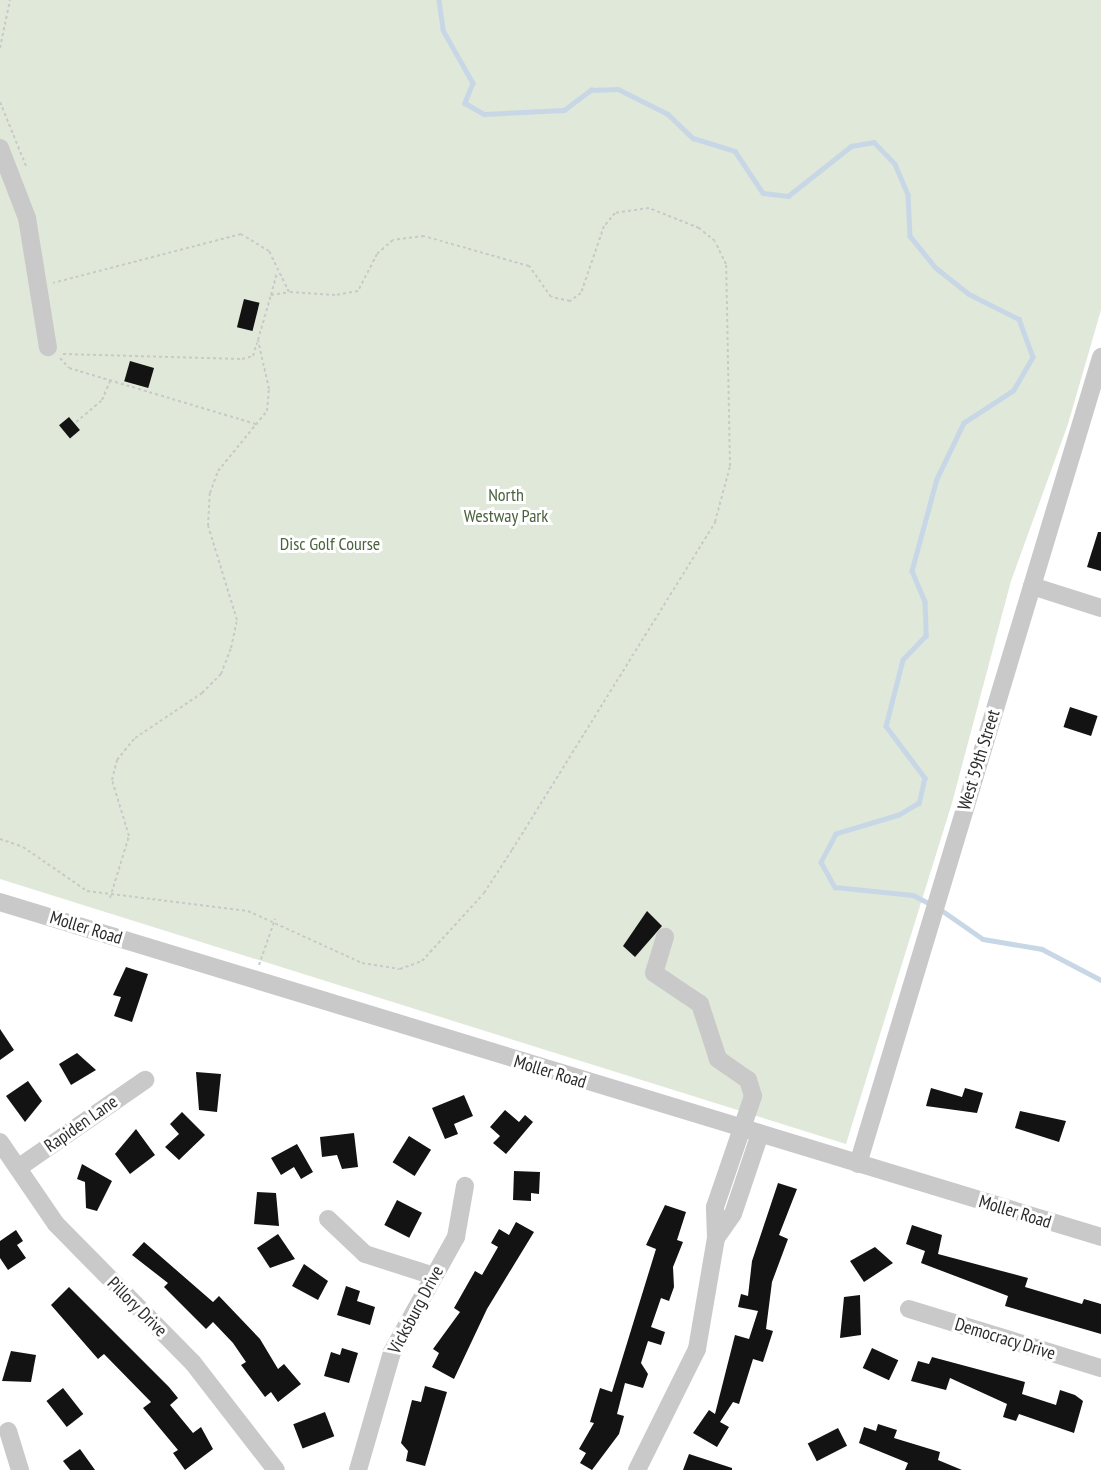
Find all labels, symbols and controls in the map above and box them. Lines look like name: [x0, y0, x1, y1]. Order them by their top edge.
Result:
park label: North Westway Park: [463, 485, 549, 528]
park label: Disc Golf Course: [280, 533, 380, 555]
street label: West 59th Street: [953, 707, 1005, 813]
street label: Moller Road: [47, 907, 125, 949]
street label: Moller Road: [511, 1051, 589, 1093]
street label: Rapiden Lane: [40, 1091, 122, 1157]
street label: Moller Road: [976, 1191, 1054, 1233]
street label: Vicksburg Drive: [384, 1262, 448, 1358]
street label: Pillory Drive: [102, 1272, 172, 1342]
street label: Democracy Drive: [952, 1313, 1058, 1365]

